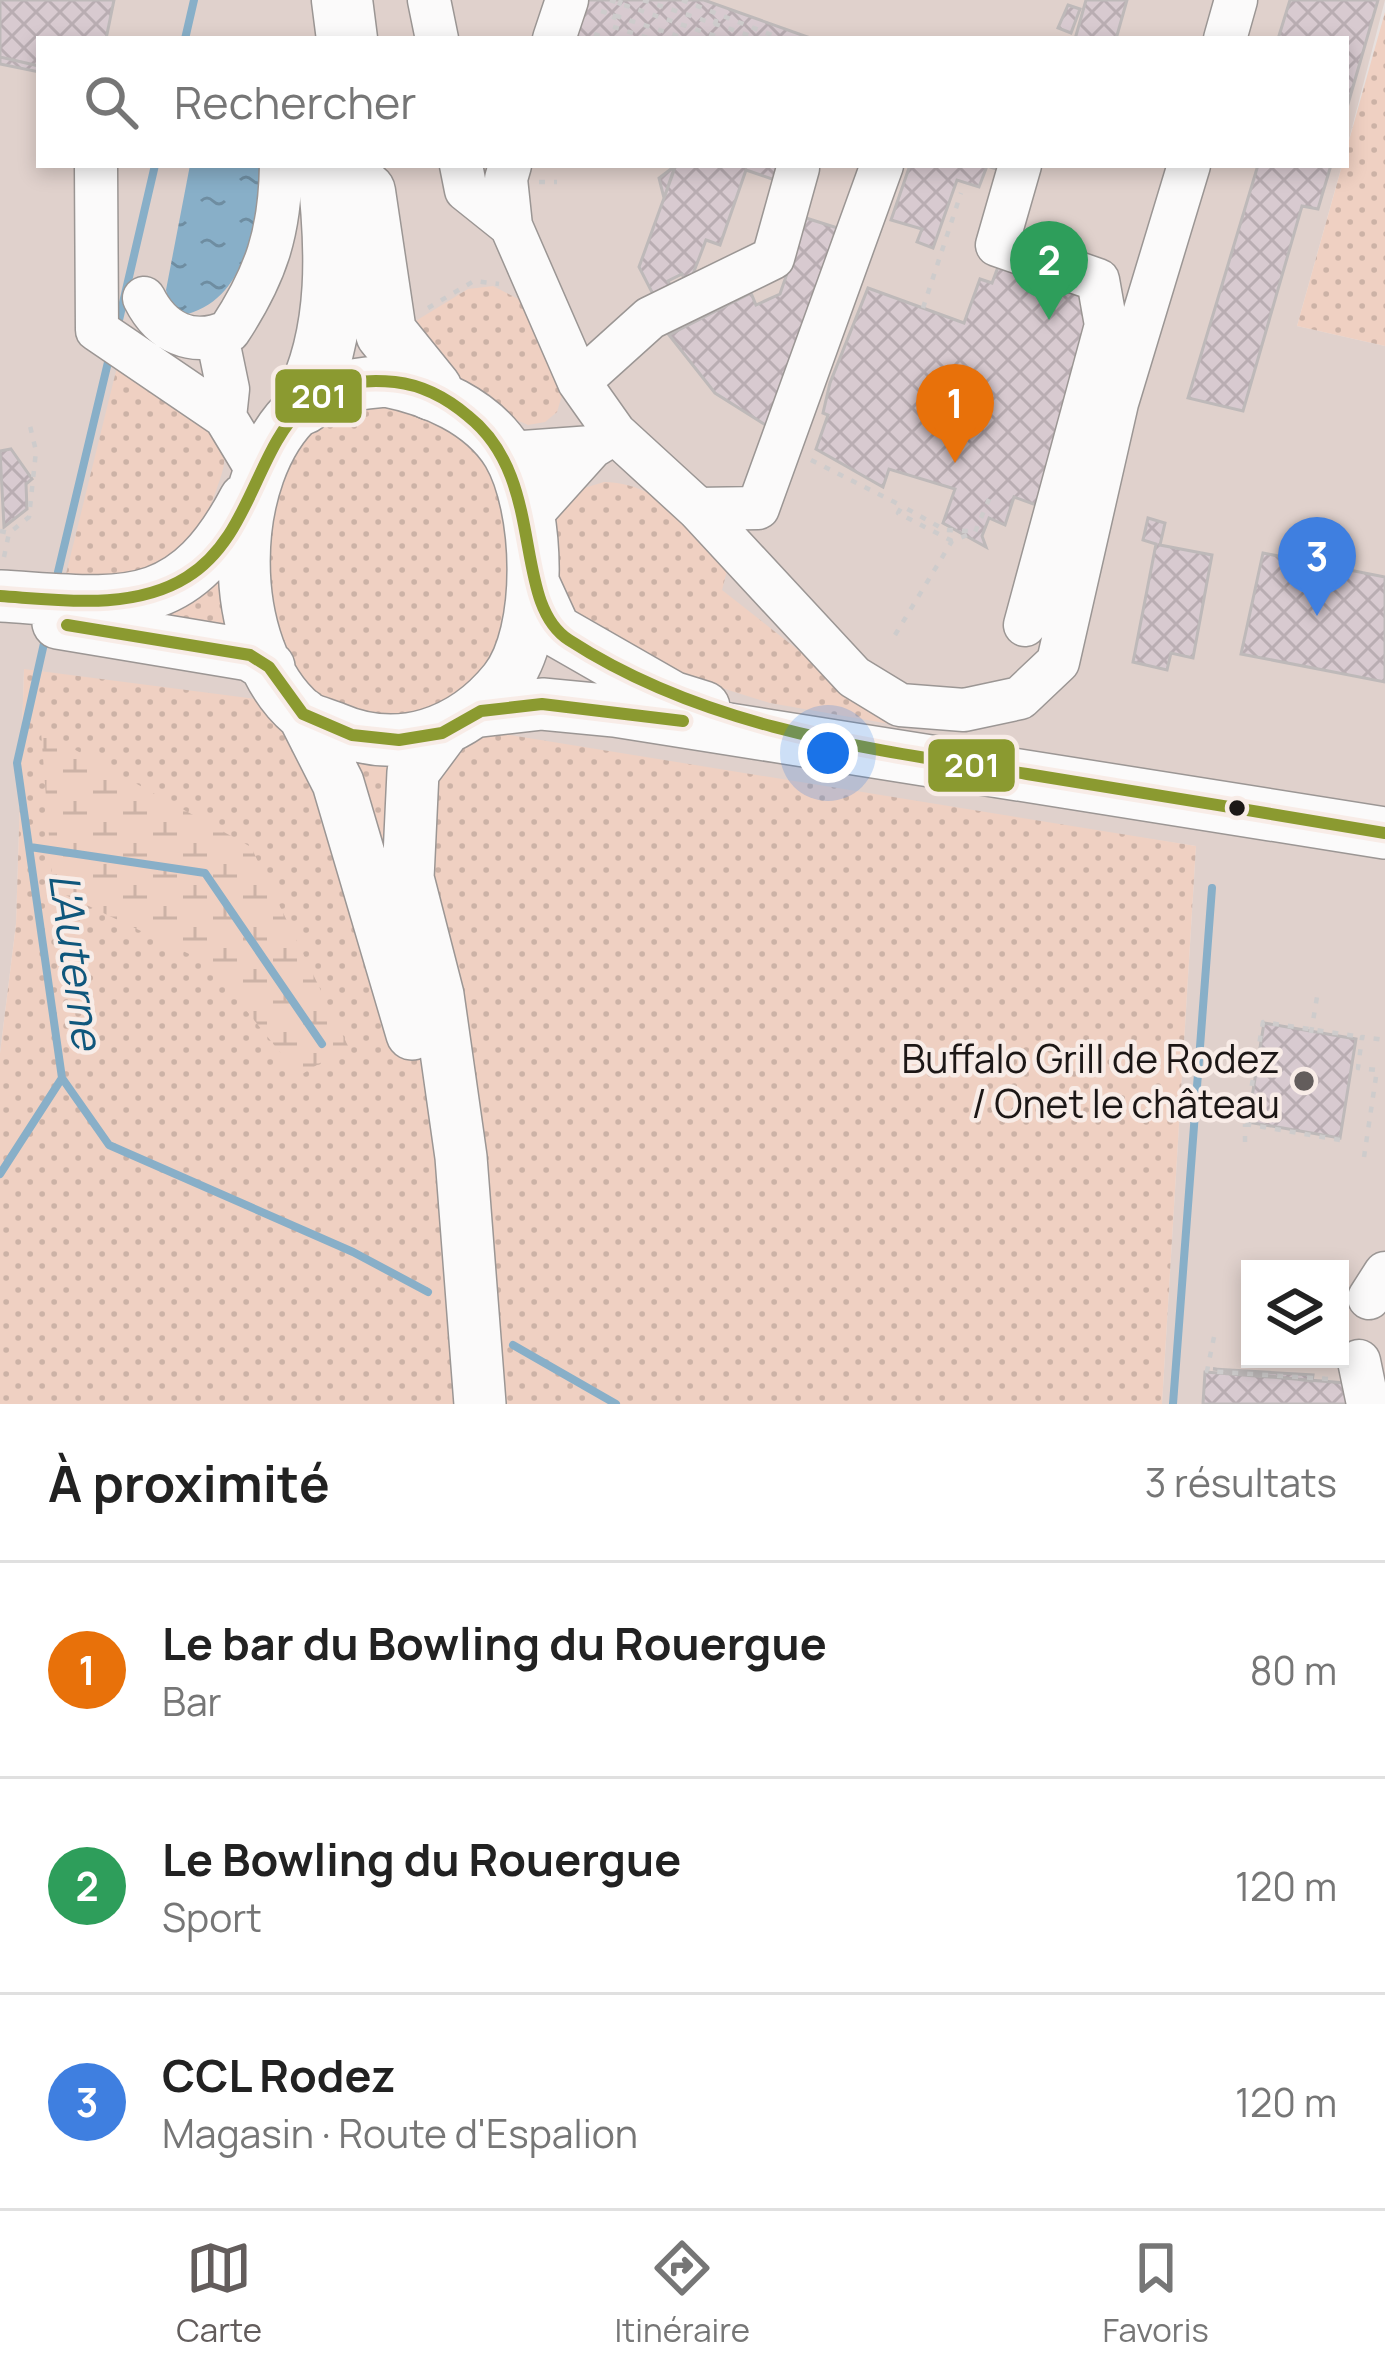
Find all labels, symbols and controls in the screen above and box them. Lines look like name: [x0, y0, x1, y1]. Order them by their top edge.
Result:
search box: [36, 36, 1349, 168]
icon: search: [78, 69, 144, 135]
text: Rechercher: [174, 71, 417, 133]
pin: 2: [1010, 221, 1088, 320]
pin: 1: [916, 364, 994, 463]
line badge: 201: [273, 367, 364, 425]
text: 201: [291, 373, 347, 418]
pin: 3: [1278, 517, 1356, 616]
your location: [798, 723, 858, 783]
line badge: 201: [926, 737, 1017, 794]
text: 201: [944, 742, 1000, 787]
unlabelled marker: [1226, 797, 1248, 819]
water label: L'Auterne: [36, 869, 118, 1055]
place label: Buffalo Grill de Rodez / Onet le château: [901, 1031, 1280, 1130]
marker: Buffalo Grill de Rodez / Onet le château: [1291, 1068, 1317, 1094]
map controls: [1241, 1260, 1349, 1368]
button: layers: [1241, 1260, 1349, 1368]
text: À proximité: [48, 1448, 330, 1517]
text: 3 résultats: [1145, 1455, 1337, 1509]
text: Le bar du Bowling du Rouergue: [162, 1612, 827, 1674]
text: 1: [78, 1643, 96, 1697]
text: 80 m: [1250, 1643, 1337, 1697]
text: Bar: [162, 1674, 222, 1728]
text: Le Bowling du Rouergue: [162, 1828, 681, 1890]
text: 2: [75, 1859, 99, 1913]
text: 120 m: [1235, 1859, 1337, 1913]
text: Sport: [162, 1890, 262, 1944]
text: CCL Rodez: [162, 2044, 396, 2106]
text: 3: [76, 2075, 98, 2129]
text: 120 m: [1235, 2075, 1337, 2129]
text: Magasin · Route d'Espalion: [162, 2106, 638, 2160]
tab: Carte: [176, 2235, 262, 2352]
tab: Itinéraire: [614, 2235, 750, 2352]
tab: Favoris: [1103, 2235, 1209, 2352]

